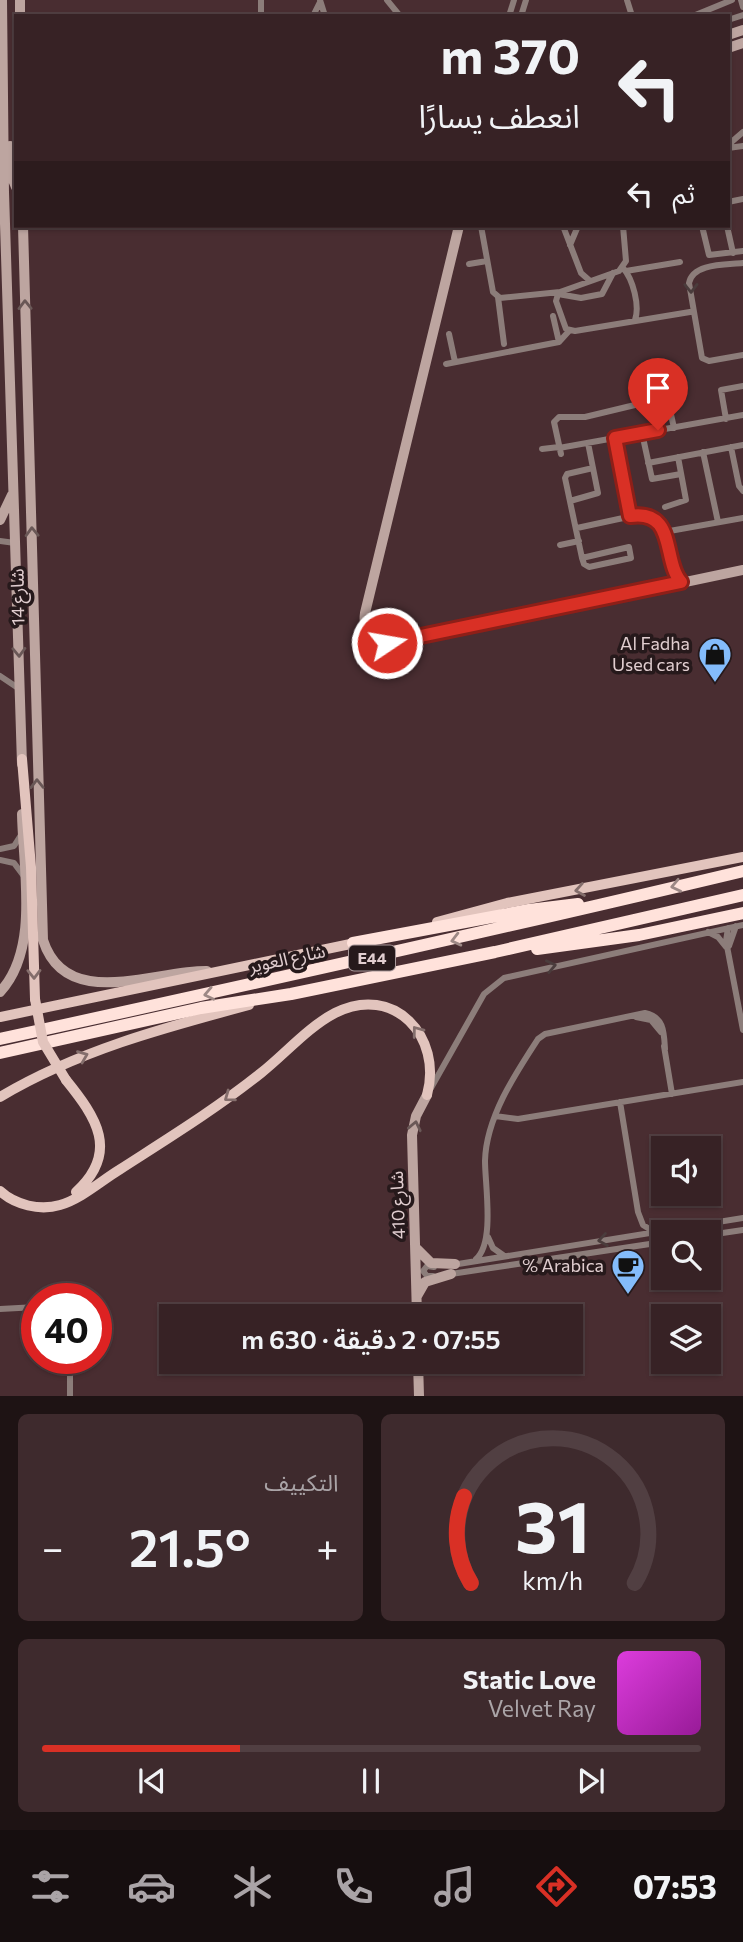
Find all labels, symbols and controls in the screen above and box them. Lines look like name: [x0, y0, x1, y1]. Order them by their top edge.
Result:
text: 370 m: [441, 24, 580, 84]
icon: left: [604, 42, 695, 133]
text: انعطف يسارًا: [418, 95, 580, 135]
icon: left: [621, 175, 659, 213]
text: ثم: [673, 177, 695, 208]
one-way arrow: [683, 283, 698, 294]
one-way arrow: [17, 299, 32, 310]
pin: [628, 358, 688, 430]
icon: arrive: [639, 369, 677, 407]
one-way arrow: [24, 527, 39, 538]
street label: شارع 14: [6, 568, 32, 626]
position arrow: [350, 606, 424, 680]
place label: Al Fadha Used cars: [612, 632, 690, 675]
shop icon: Al Fadha Used cars: [696, 635, 734, 684]
one-way arrow: [11, 648, 27, 658]
one-way arrow: [29, 779, 45, 789]
one-way arrow: [670, 878, 682, 892]
one-way arrow: [574, 881, 586, 896]
one-way arrow: [450, 932, 462, 946]
street label: شارع العوير: [245, 939, 328, 981]
road number: E44: [349, 946, 395, 970]
one-way arrow: [545, 960, 557, 975]
one-way arrow: [27, 969, 42, 980]
one-way arrow: [203, 985, 215, 1000]
one-way arrow: [413, 1026, 426, 1039]
one-way arrow: [77, 1051, 89, 1065]
one-way arrow: [224, 1089, 237, 1101]
one-way arrow: [406, 1120, 421, 1132]
map controls: [651, 1136, 721, 1374]
button: sound: [651, 1136, 721, 1206]
street label: شارع 410: [385, 1170, 413, 1240]
button: search: [651, 1220, 721, 1290]
one-way arrow: [597, 1232, 609, 1247]
cafe icon: % Arabica: [609, 1247, 647, 1296]
place label: % Arabica: [522, 1254, 604, 1276]
speed limit sign: 40: [21, 1283, 112, 1374]
button: layers: [651, 1304, 721, 1374]
text: 07:55 · 2 دقيقة · 630 m: [241, 1323, 501, 1354]
text: التكييف: [264, 1468, 339, 1496]
text: 31: [515, 1480, 590, 1569]
text: 21.5°: [129, 1514, 251, 1578]
text: −: [42, 1523, 64, 1570]
text: +: [316, 1523, 338, 1570]
text: km/h: [522, 1565, 583, 1595]
text: Static Love: [463, 1663, 596, 1694]
text: Velvet Ray: [488, 1694, 596, 1722]
icon: previous: [133, 1762, 171, 1800]
icon: pause: [352, 1762, 390, 1800]
icon: next: [572, 1762, 610, 1800]
icon: filters: [26, 1862, 75, 1911]
icon: car: [127, 1862, 176, 1911]
icon: climate: [228, 1862, 277, 1911]
icon: phone: [329, 1862, 378, 1911]
icon: music: [430, 1862, 479, 1911]
icon: directions: [532, 1862, 581, 1911]
text: 07:53: [633, 1866, 717, 1906]

